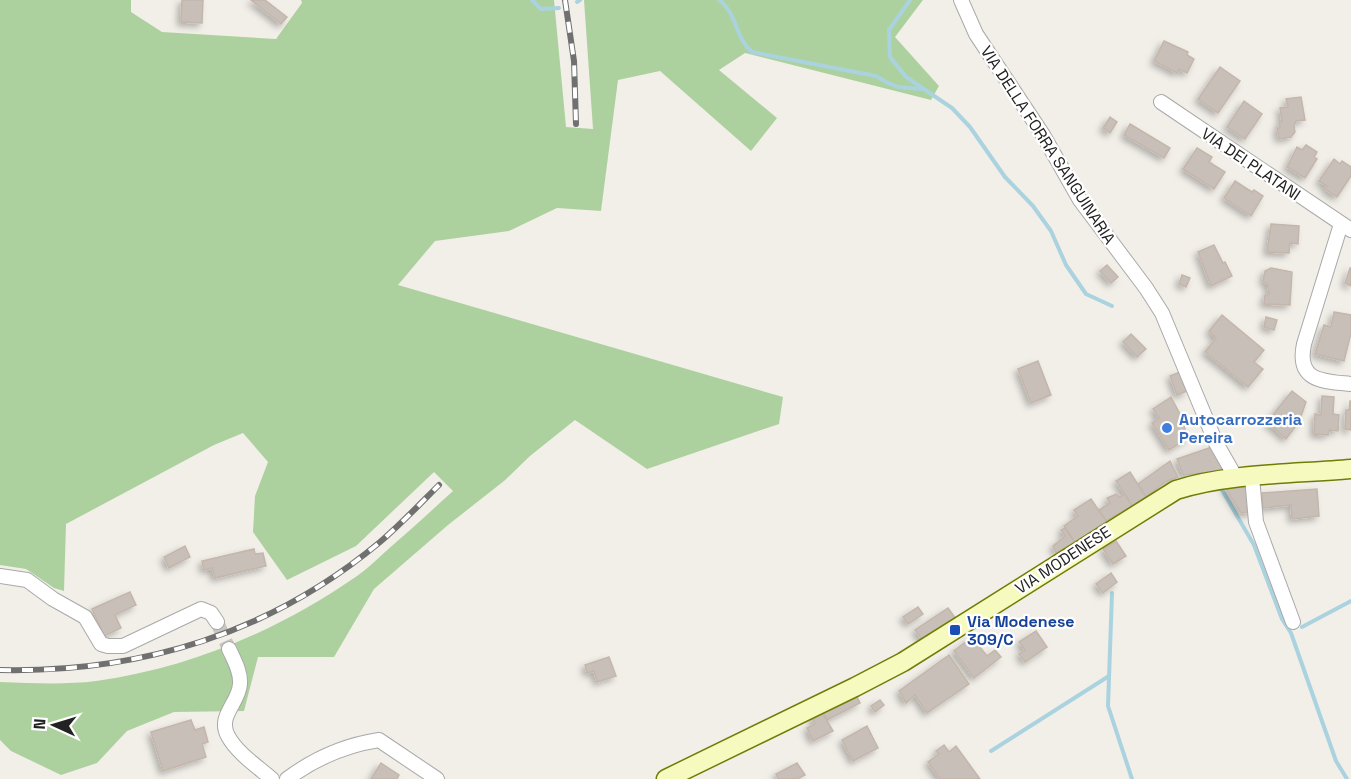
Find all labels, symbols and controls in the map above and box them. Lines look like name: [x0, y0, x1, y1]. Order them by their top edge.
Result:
street label: VIA DELLA FORRA SANGUINARIA: [976, 42, 1120, 248]
street label: VIA DEI PLATANI: [1197, 123, 1305, 205]
place label: Autocarrozzeria Pereira: [1179, 409, 1302, 448]
marker: Autocarrozzeria Pereira: [1160, 421, 1174, 435]
street label: VIA MODENESE: [1011, 521, 1115, 599]
place label: Via Modenese 309/C: [967, 611, 1075, 650]
marker: Via Modenese 309/C: [948, 623, 962, 637]
north arrow: [24, 695, 84, 755]
text: N: [29, 718, 50, 730]

